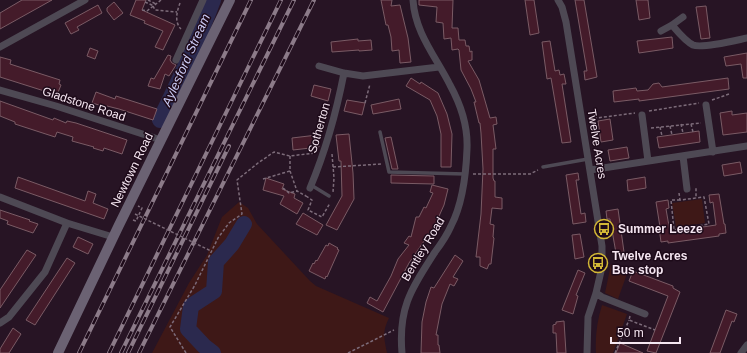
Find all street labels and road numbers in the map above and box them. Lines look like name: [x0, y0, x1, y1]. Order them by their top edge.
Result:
street label: Gladstone Road: [41, 84, 127, 124]
street label: Sotherton: [305, 101, 333, 155]
street label: Twelve Acres: [585, 108, 609, 180]
street label: Newtown Road: [108, 130, 156, 210]
street label: Bentley Road: [398, 215, 448, 283]

